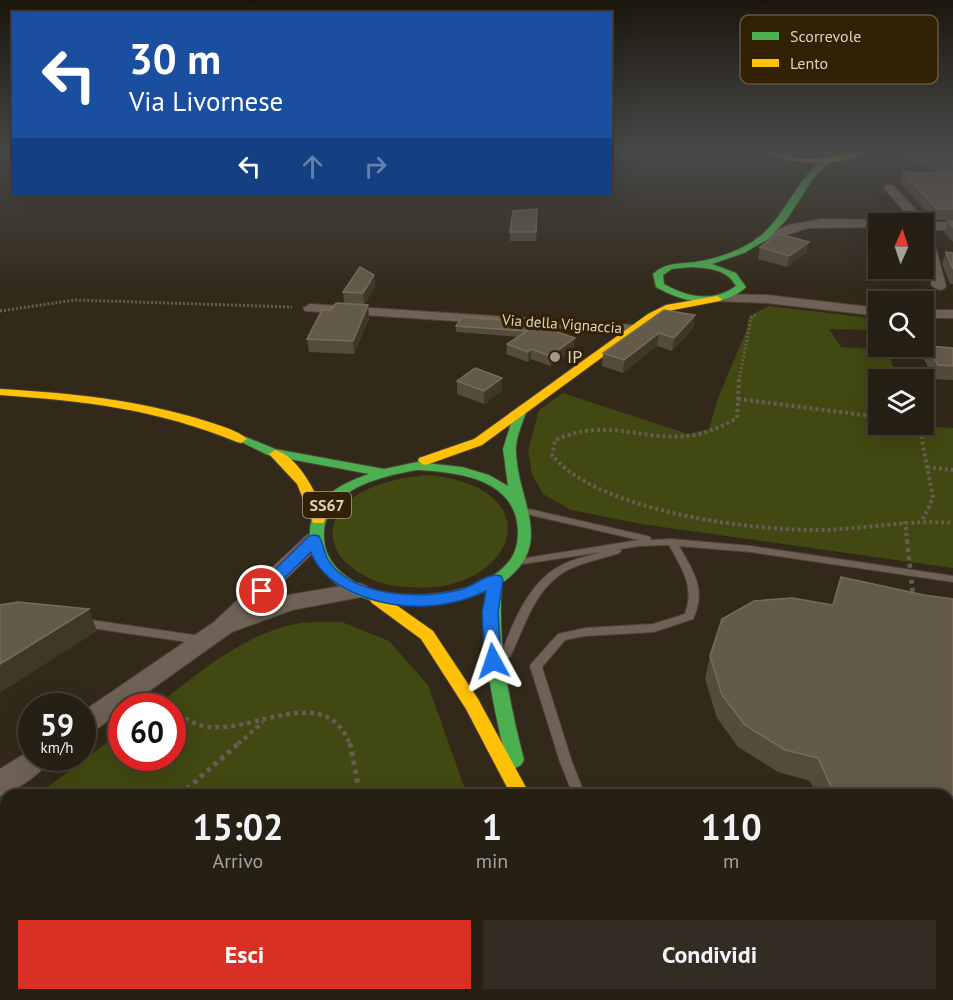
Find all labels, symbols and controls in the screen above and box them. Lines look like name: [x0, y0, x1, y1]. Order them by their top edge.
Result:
legend: [740, 15, 938, 84]
text: Scorrevole: [790, 26, 862, 46]
text: 30 m: [129, 31, 221, 86]
icon: left: [30, 36, 108, 114]
text: Lento: [790, 53, 828, 73]
text: Via Livornese: [129, 84, 283, 118]
icon: left: [233, 150, 266, 183]
icon: ahead: [296, 150, 329, 183]
icon: right: [359, 150, 392, 183]
north arrow: [868, 213, 934, 279]
map controls: [868, 213, 934, 435]
button: search: [868, 291, 934, 357]
street label: Via della Vignaccia: [500, 310, 623, 337]
place label: IP: [567, 345, 582, 368]
marker: IP: [548, 350, 562, 364]
button: layers: [868, 369, 934, 435]
road number: SS67: [303, 492, 351, 518]
pin: [236, 565, 287, 616]
icon: arrive: [245, 574, 278, 607]
position arrow: [461, 629, 525, 693]
speed limit sign: 60: [108, 693, 186, 771]
text: 59: [40, 705, 74, 744]
text: km/h: [41, 738, 73, 757]
text: 15:02: [192, 803, 284, 850]
text: 1: [482, 803, 502, 850]
text: 110: [701, 803, 762, 850]
text: Arrivo: [212, 848, 263, 874]
text: min: [476, 848, 508, 874]
text: m: [723, 848, 739, 874]
button: Esci: [18, 920, 471, 989]
button: Condividi: [483, 920, 936, 989]

